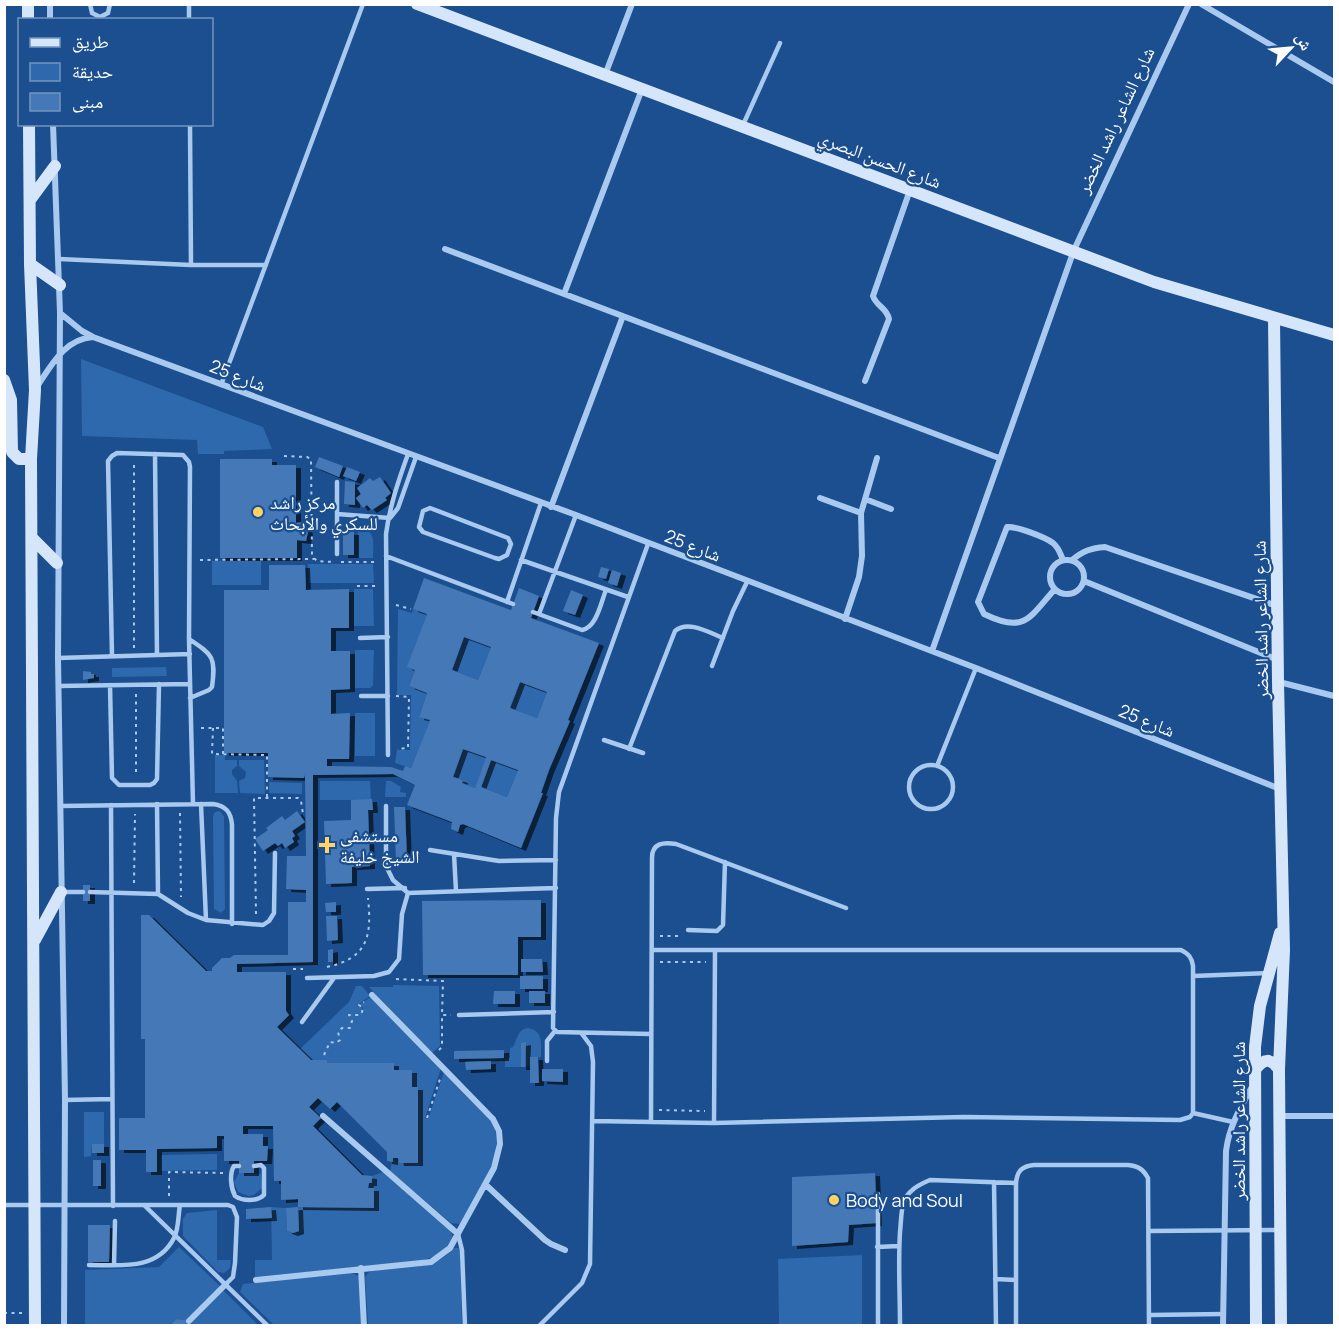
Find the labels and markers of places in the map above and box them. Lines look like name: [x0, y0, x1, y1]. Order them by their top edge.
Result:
place label: مركز راشد للسكري والأبحاث: [270, 490, 378, 539]
marker: مركز راشد للسكري والأبحاث: [251, 505, 265, 519]
place label: مستشفى الشيخ خليفة: [340, 823, 420, 869]
marker: مستشفى الشيخ خليفة: [318, 836, 336, 854]
place label: Body and Soul: [846, 1188, 963, 1212]
marker: Body and Soul: [827, 1193, 841, 1207]

